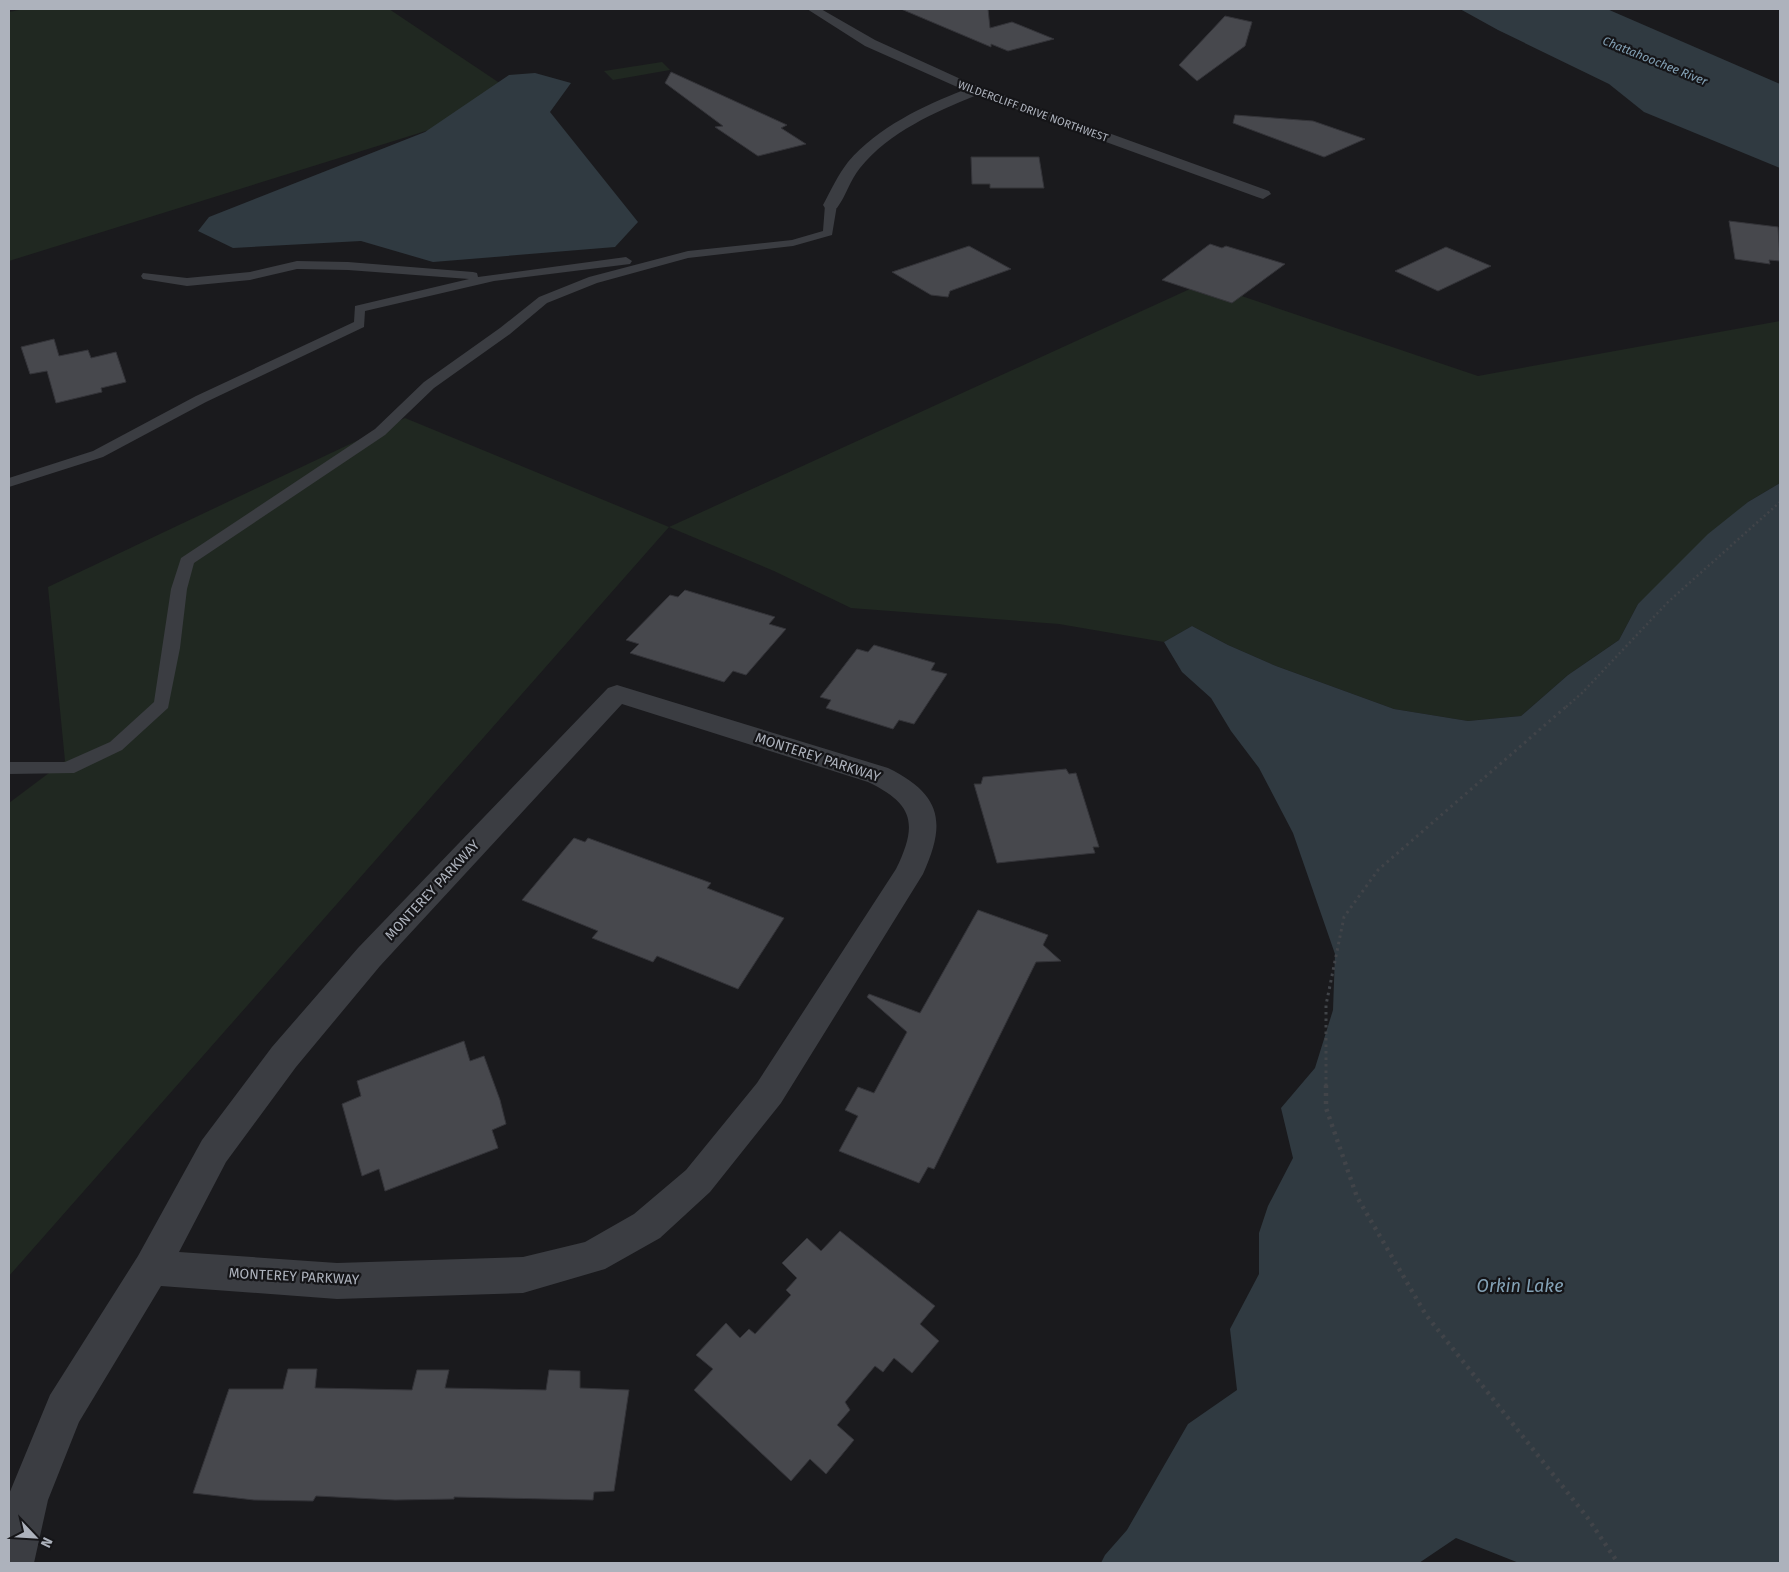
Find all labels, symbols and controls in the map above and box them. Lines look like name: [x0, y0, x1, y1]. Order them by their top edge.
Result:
water label: Chattahoochee River: [1601, 34, 1710, 89]
street label: WILDERCLIFF DRIVE NORTHWEST: [956, 78, 1110, 145]
street label: MONTEREY PARKWAY: [753, 729, 883, 786]
street label: MONTEREY PARKWAY: [382, 837, 483, 944]
street label: MONTEREY PARKWAY: [228, 1265, 360, 1288]
water label: Orkin Lake: [1477, 1275, 1563, 1297]
north arrow: [10, 1512, 60, 1562]
text: N: [37, 1534, 56, 1550]

